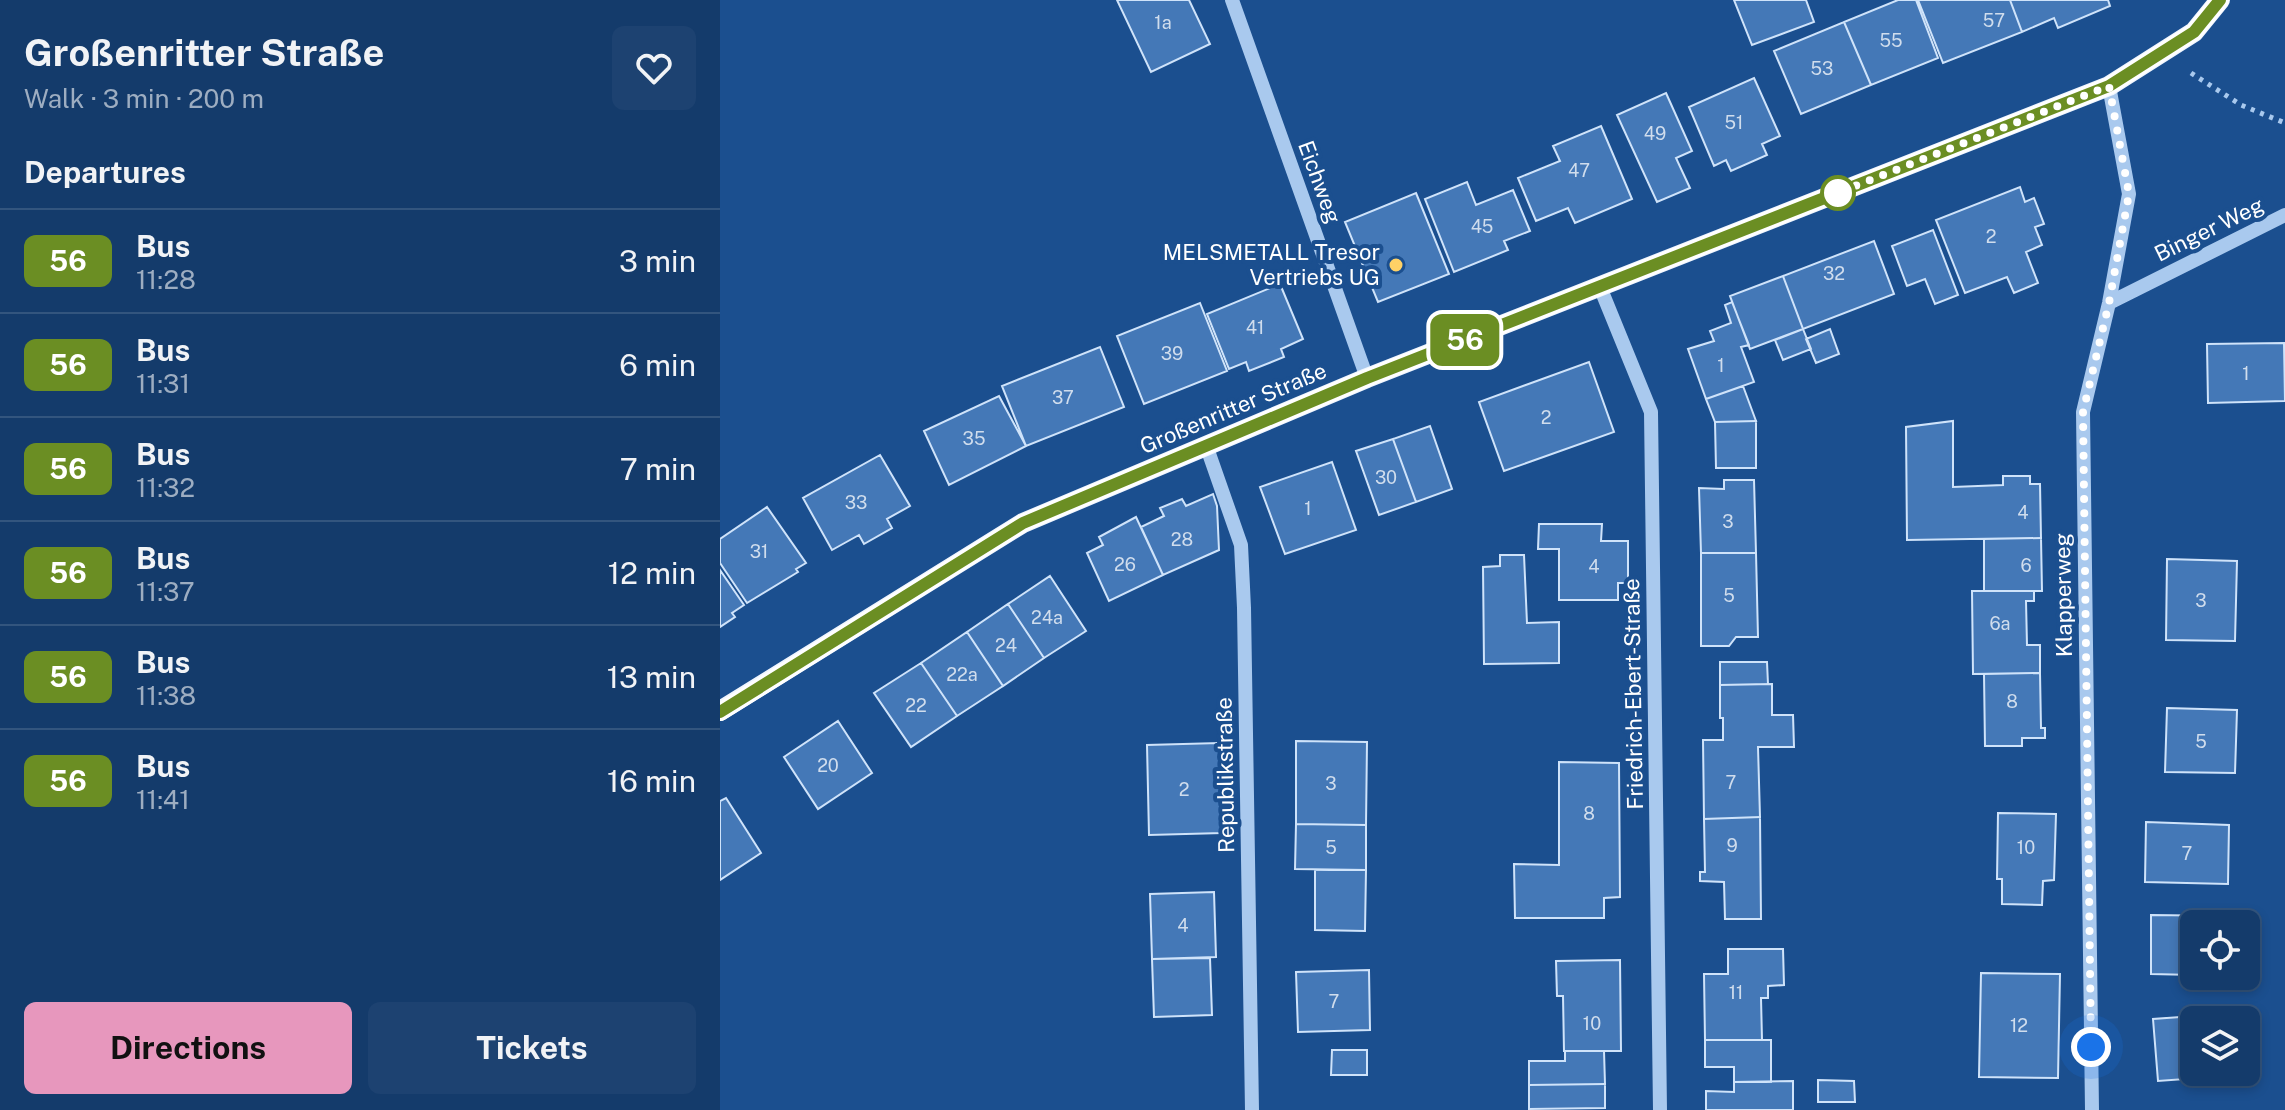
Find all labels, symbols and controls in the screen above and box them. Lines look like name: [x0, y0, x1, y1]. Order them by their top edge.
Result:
house number: 57: [1983, 10, 2005, 31]
house number: 1a: [1154, 12, 1172, 33]
button: heart: [612, 26, 696, 110]
text: Großenritter Straße: [24, 30, 384, 75]
house number: 55: [1879, 30, 1903, 51]
house number: 53: [1811, 58, 1833, 79]
text: Walk · 3 min · 200 m: [24, 83, 264, 114]
house number: 51: [1725, 112, 1743, 133]
house number: 49: [1644, 123, 1666, 144]
street label: Eichweg: [1293, 137, 1347, 227]
text: Departures: [24, 154, 186, 190]
house number: 47: [1568, 160, 1590, 181]
unlabelled marker: [1821, 176, 1855, 210]
street label: Binger Weg: [2150, 191, 2268, 267]
house number: 45: [1471, 216, 1493, 237]
house number: 2: [1986, 226, 1996, 247]
text: Bus: [136, 228, 190, 264]
place label: MELSMETALL Tresor Vertriebs UG: [1163, 239, 1380, 290]
text: 3 min: [619, 243, 696, 279]
text: 56: [49, 244, 87, 277]
marker: MELSMETALL Tresor Vertriebs UG: [1387, 256, 1405, 274]
house number: 32: [1823, 263, 1845, 284]
text: 11:28: [136, 264, 196, 295]
line badge: 56: [1429, 314, 1501, 366]
house number: 41: [1246, 317, 1264, 338]
text: 56: [1446, 323, 1484, 356]
text: Bus: [136, 332, 190, 368]
house number: 39: [1161, 343, 1183, 364]
text: 6 min: [619, 347, 696, 383]
text: 56: [49, 348, 87, 381]
house number: 1: [1717, 355, 1725, 376]
street label: Großenritter Straße: [1136, 357, 1330, 459]
house number: 1: [2242, 363, 2250, 384]
text: 11:31: [136, 368, 190, 399]
house number: 37: [1052, 387, 1074, 408]
house number: 2: [1541, 407, 1551, 428]
house number: 35: [963, 428, 985, 449]
text: Bus: [136, 436, 190, 472]
text: 7 min: [620, 451, 696, 487]
text: 56: [49, 452, 87, 485]
house number: 30: [1375, 467, 1397, 488]
text: 11:32: [136, 472, 195, 503]
house number: 33: [845, 492, 867, 513]
house number: 1: [1304, 498, 1312, 519]
house number: 4: [2017, 502, 2029, 523]
house number: 3: [1722, 511, 1734, 532]
house number: 28: [1171, 529, 1193, 550]
street label: Klapperweg: [2049, 533, 2077, 657]
text: Bus: [136, 540, 190, 576]
house number: 31: [750, 541, 768, 562]
house number: 26: [1114, 554, 1136, 575]
text: 12 min: [608, 555, 696, 591]
house number: 6: [2020, 555, 2032, 576]
text: 56: [49, 556, 87, 589]
house number: 4: [1588, 556, 1600, 577]
text: 11:37: [136, 576, 195, 607]
street label: Friedrich-Ebert-Straße: [1618, 578, 1648, 810]
house number: 5: [1723, 585, 1735, 606]
house number: 3: [2195, 590, 2207, 611]
house number: 24a: [1031, 607, 1063, 628]
house number: 6a: [1989, 613, 2011, 634]
house number: 24: [995, 635, 1017, 656]
text: Bus: [136, 644, 190, 680]
text: 13 min: [607, 659, 696, 695]
text: 56: [49, 660, 87, 693]
house number: 22a: [946, 664, 978, 685]
text: 11:38: [136, 680, 196, 711]
house number: 8: [2006, 691, 2018, 712]
house number: 22: [905, 695, 927, 716]
street label: Republikstraße: [1211, 697, 1239, 853]
house number: 5: [2195, 731, 2207, 752]
text: Bus: [136, 748, 190, 784]
house number: 20: [817, 755, 839, 776]
text: 16 min: [607, 763, 696, 799]
text: 56: [49, 764, 87, 797]
house number: 7: [1726, 772, 1736, 793]
house number: 3: [1325, 773, 1337, 794]
house number: 2: [1179, 779, 1189, 800]
text: 11:41: [136, 784, 190, 815]
house number: 8: [1583, 803, 1595, 824]
house number: 9: [1726, 835, 1738, 856]
house number: 5: [1325, 837, 1337, 858]
house number: 10: [2017, 837, 2035, 858]
house number: 7: [2182, 843, 2192, 864]
map controls: [2180, 910, 2260, 1086]
button: locate: [2180, 910, 2260, 990]
house number: 4: [1177, 915, 1189, 936]
house number: 11: [1729, 982, 1743, 1003]
house number: 7: [1329, 991, 1339, 1012]
button: Directions: [24, 1002, 352, 1094]
button: Tickets: [368, 1002, 696, 1094]
button: layers: [2180, 1006, 2260, 1086]
house number: 10: [1583, 1013, 1601, 1034]
house number: 12: [2010, 1015, 2028, 1036]
your location: [2071, 1027, 2111, 1067]

